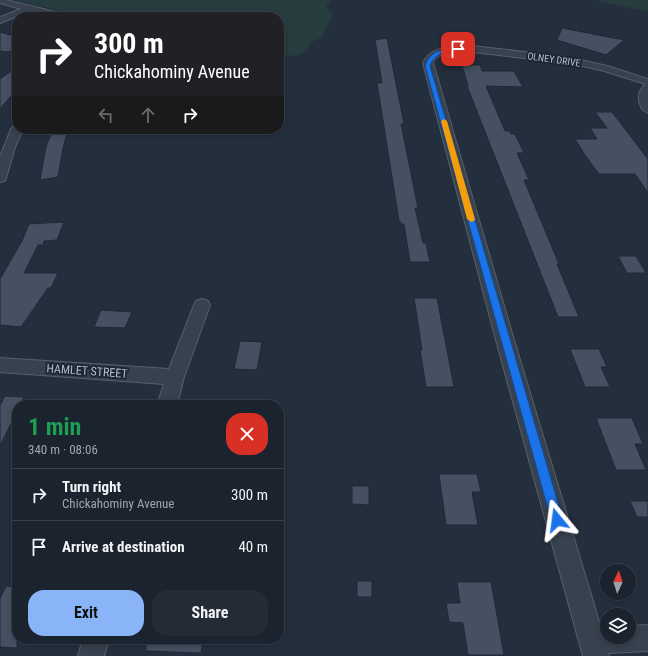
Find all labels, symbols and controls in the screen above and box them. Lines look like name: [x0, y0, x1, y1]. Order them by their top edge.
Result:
text: 300 m: [94, 27, 164, 60]
icon: right: [28, 28, 80, 80]
pin: [441, 32, 475, 66]
icon: arrive: [447, 38, 469, 60]
street label: OLNEY DRIVE: [527, 50, 581, 69]
text: Chickahominy Avenue: [94, 61, 250, 82]
icon: left: [95, 104, 117, 126]
icon: ahead: [137, 104, 159, 126]
icon: right: [179, 104, 201, 126]
street label: HAMLET STREET: [46, 361, 128, 381]
text: 1 min: [28, 413, 81, 441]
button: close: [226, 413, 268, 455]
text: 340 m · 08:06: [28, 442, 98, 457]
text: Turn right: [62, 478, 121, 496]
icon: right: [28, 484, 50, 506]
text: 300 m: [231, 486, 268, 504]
text: Chickahominy Avenue: [62, 496, 174, 511]
position arrow: [536, 499, 578, 541]
icon: arrive: [28, 536, 50, 558]
text: Arrive at destination: [62, 538, 185, 556]
text: 40 m: [238, 538, 268, 556]
north arrow: [600, 564, 636, 600]
map controls: [600, 564, 636, 644]
button: Exit: [28, 590, 144, 636]
button: Share: [152, 590, 268, 636]
button: layers: [600, 608, 636, 644]

